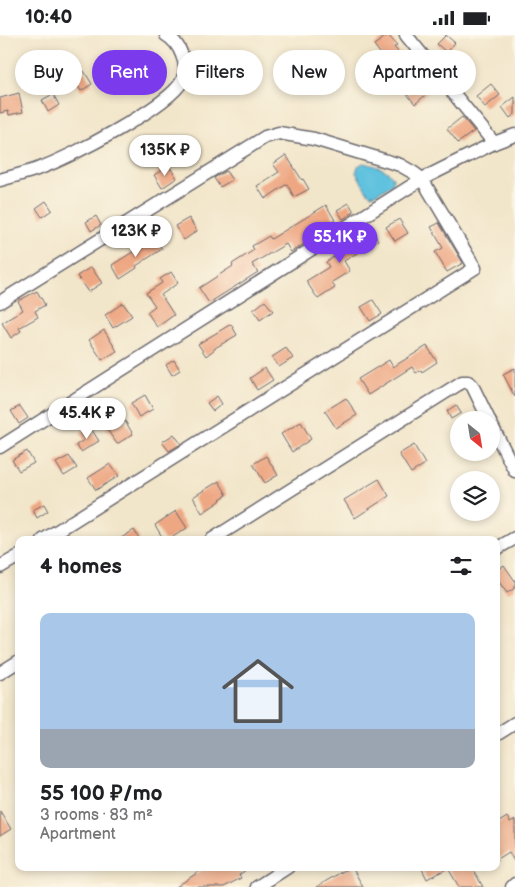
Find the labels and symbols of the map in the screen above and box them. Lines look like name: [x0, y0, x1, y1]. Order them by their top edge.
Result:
pin: 135K ₽: [124, 135, 206, 177]
pin: 123K ₽: [95, 215, 177, 258]
pin: 55.1K ₽: [294, 221, 386, 264]
pin: 45.4K ₽: [41, 397, 133, 440]
north arrow: [450, 411, 500, 461]

